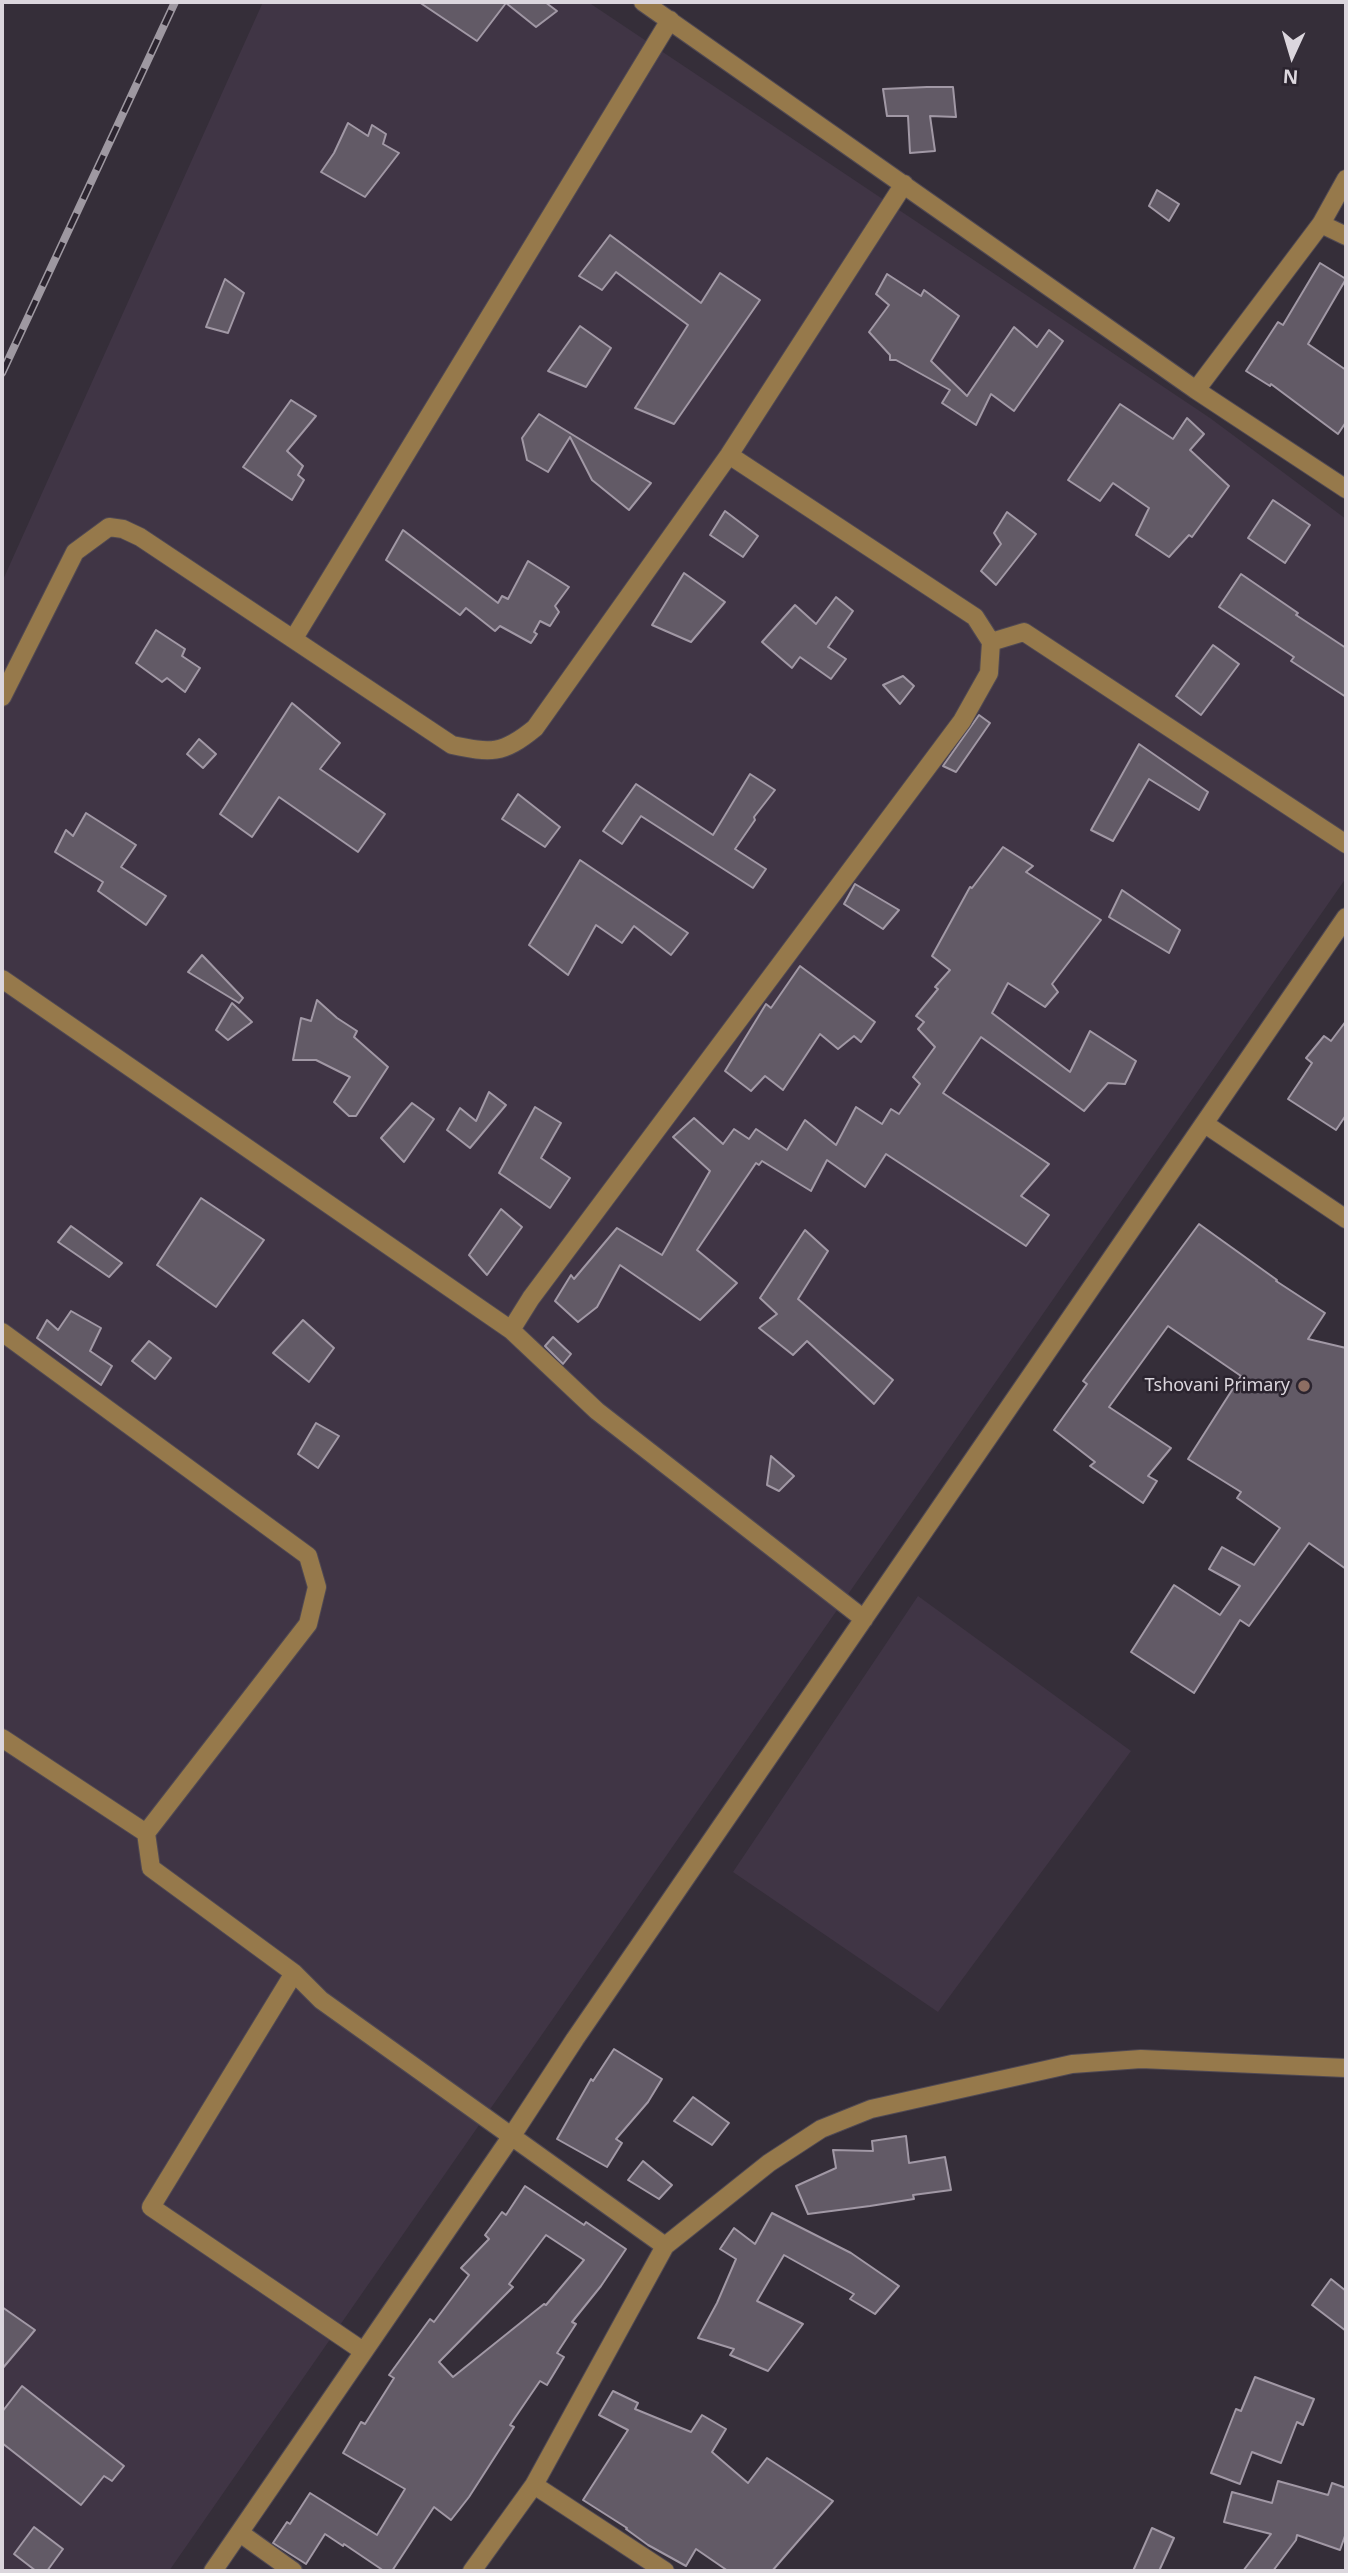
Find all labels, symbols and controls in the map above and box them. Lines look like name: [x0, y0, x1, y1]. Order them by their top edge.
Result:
north arrow: [1257, 21, 1327, 91]
text: N: [1282, 63, 1299, 90]
place label: Tshovani Primary: [1145, 1375, 1290, 1397]
marker: Tshovani Primary: [1296, 1378, 1312, 1394]

